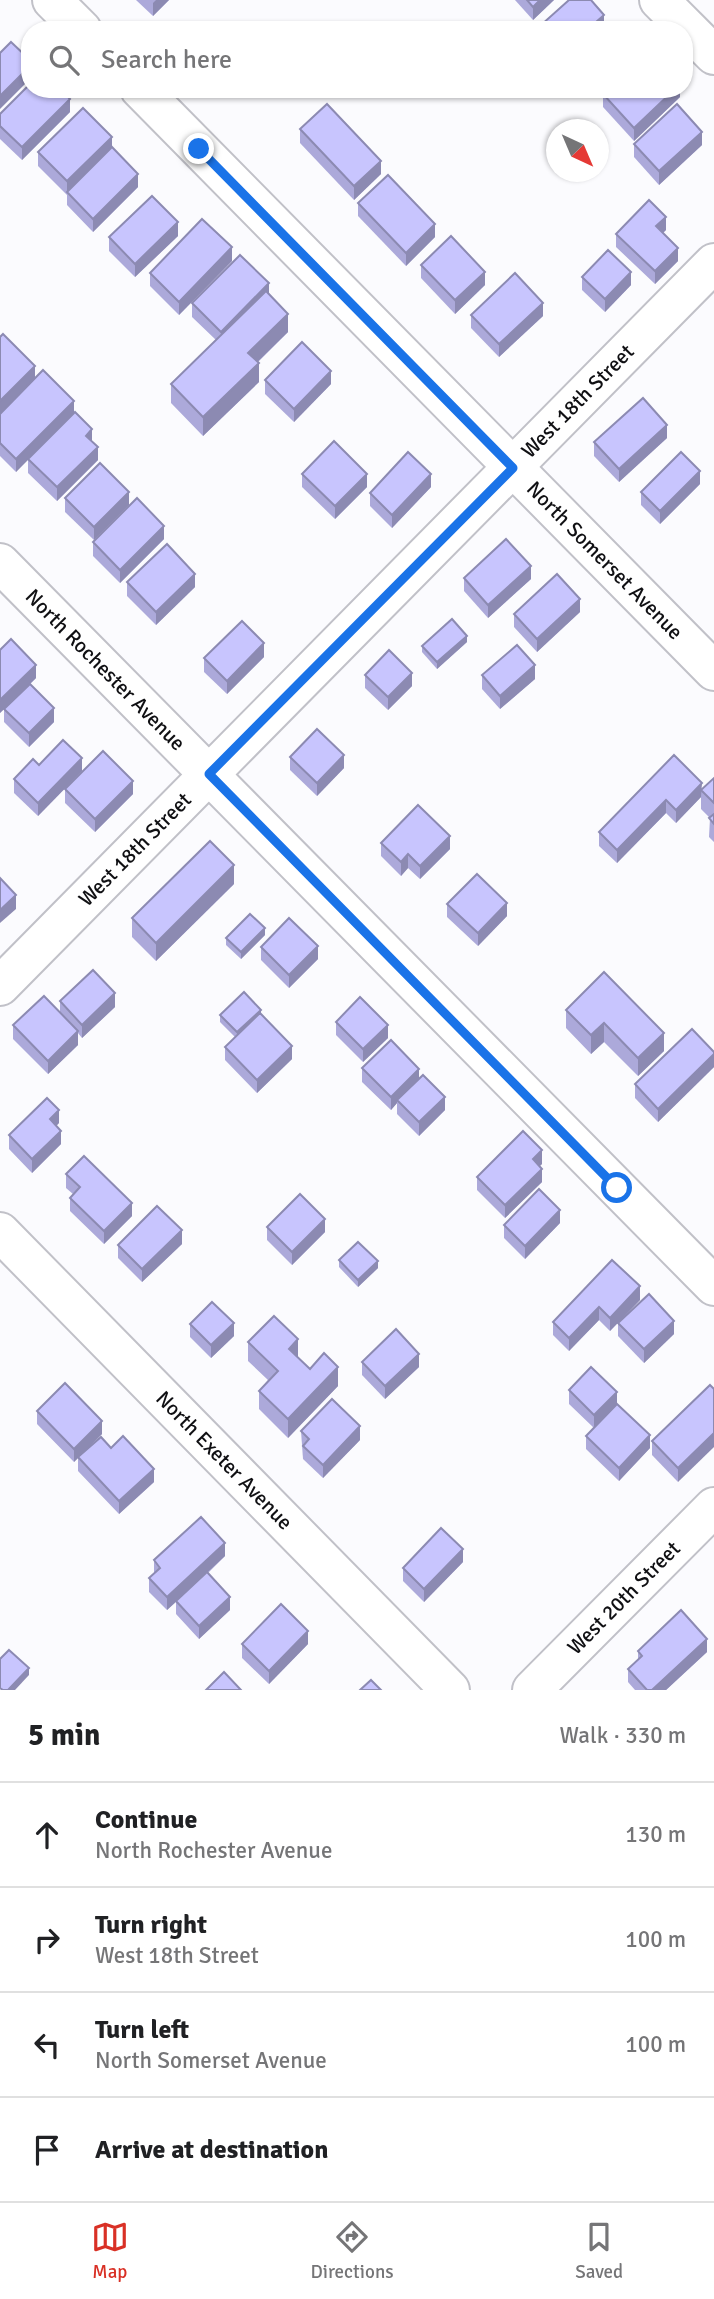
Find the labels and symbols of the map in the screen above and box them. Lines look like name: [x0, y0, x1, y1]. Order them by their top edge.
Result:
north arrow: [546, 119, 609, 182]
route end: [183, 133, 214, 164]
street label: West 18th Street: [516, 339, 639, 463]
street label: North Somerset Avenue: [521, 476, 688, 645]
street label: North Rochester Avenue: [20, 583, 191, 756]
street label: West 18th Street: [73, 787, 197, 912]
route start: [601, 1172, 632, 1203]
street label: North Exeter Avenue: [150, 1385, 298, 1535]
street label: West 20th Street: [562, 1536, 686, 1660]

